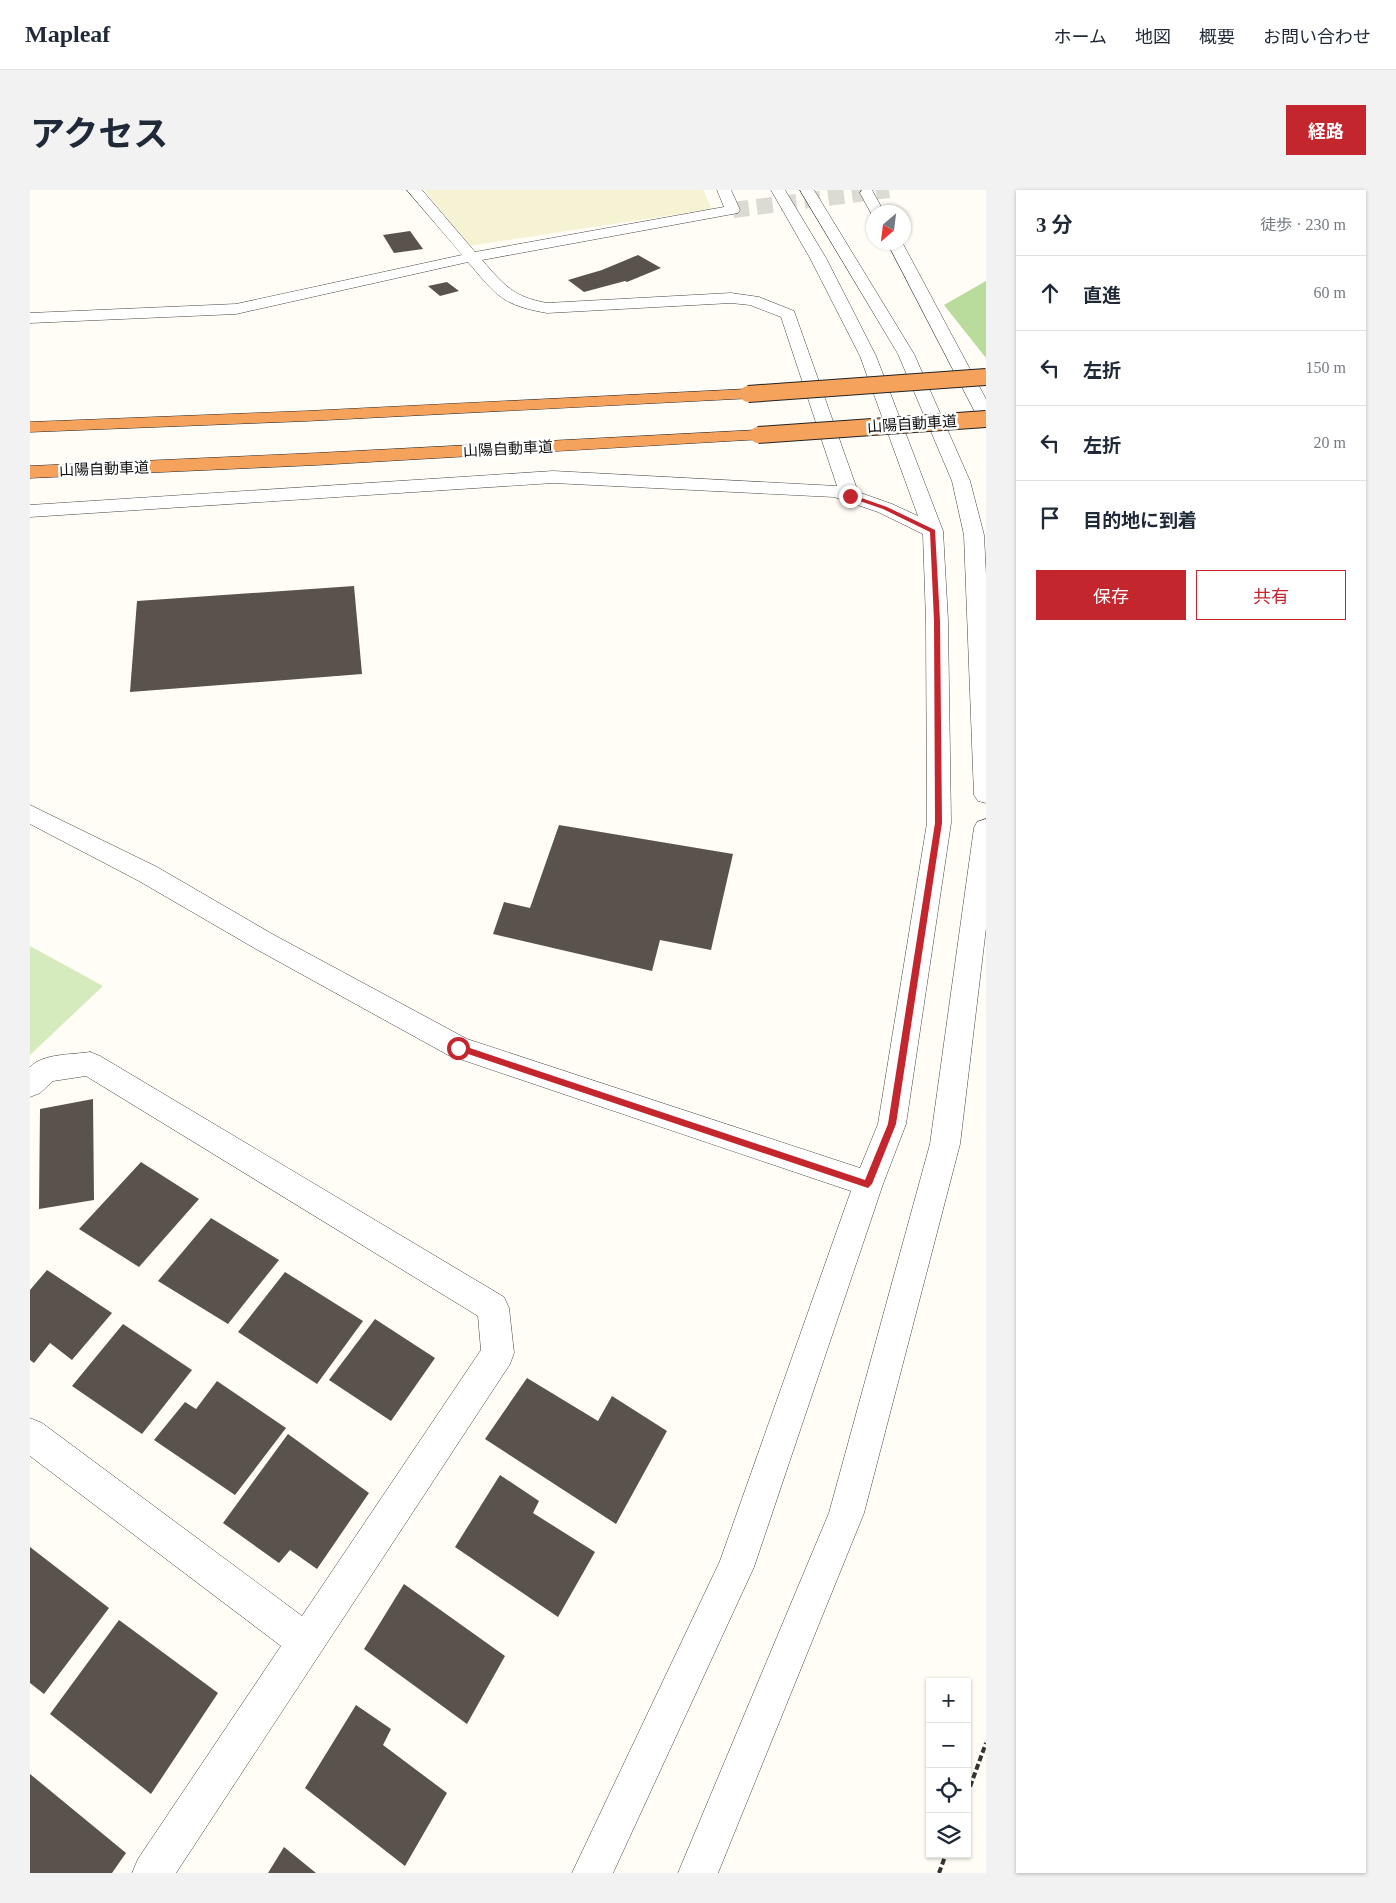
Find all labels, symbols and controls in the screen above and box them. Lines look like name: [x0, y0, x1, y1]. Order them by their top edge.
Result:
text: Mapleaf: [25, 21, 110, 47]
text: ホーム: [1054, 27, 1107, 47]
text: 地図: [1135, 27, 1171, 47]
text: 概要: [1199, 27, 1235, 47]
text: お問い合わせ: [1263, 27, 1371, 47]
button: 経路: [1286, 105, 1366, 155]
text: アクセス: [30, 115, 168, 154]
north arrow: [866, 205, 911, 250]
text: 3 分: [1036, 213, 1073, 237]
text: 徒歩 · 230 m: [1260, 216, 1346, 233]
icon: ahead: [1036, 279, 1064, 307]
text: 60 m: [1314, 284, 1346, 301]
text: 直進: [1083, 285, 1121, 306]
icon: left: [1036, 354, 1064, 382]
text: 150 m: [1306, 359, 1346, 376]
text: 左折: [1083, 360, 1121, 381]
street label: 山陽自動車道: [867, 413, 957, 435]
icon: left: [1036, 429, 1064, 457]
text: 20 m: [1314, 434, 1346, 451]
text: 左折: [1083, 435, 1121, 456]
street label: 山陽自動車道: [463, 439, 553, 459]
street label: 山陽自動車道: [59, 459, 149, 479]
route end: [839, 485, 862, 508]
icon: arrive: [1036, 504, 1064, 532]
text: 目的地に到着: [1083, 510, 1197, 531]
button: 保存: [1036, 570, 1186, 620]
button: 共有: [1196, 570, 1346, 620]
route start: [447, 1037, 470, 1060]
map controls: [926, 1678, 971, 1858]
button: +: [926, 1678, 971, 1723]
button: −: [926, 1723, 971, 1768]
button: locate: [926, 1768, 971, 1813]
button: layers: [926, 1813, 971, 1858]

